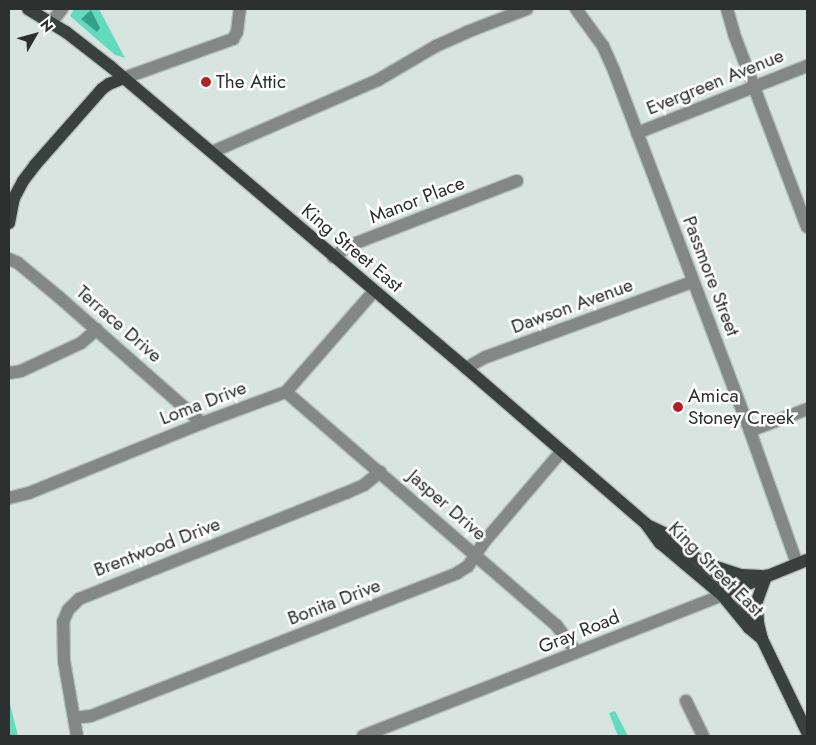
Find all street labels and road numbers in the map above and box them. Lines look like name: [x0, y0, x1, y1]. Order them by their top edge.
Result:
street label: Evergreen Avenue: [643, 44, 787, 120]
street label: Manor Place: [366, 171, 468, 229]
street label: King Street East: [297, 199, 407, 297]
street label: Passmore Street: [678, 213, 744, 339]
street label: Dawson Avenue: [508, 273, 636, 339]
street label: Terrace Drive: [72, 281, 166, 367]
street label: Loma Drive: [157, 376, 249, 430]
street label: Jasper Drive: [403, 465, 491, 545]
street label: Brentwood Drive: [91, 512, 223, 582]
street label: King Street East: [664, 517, 768, 621]
street label: Bonita Drive: [284, 574, 384, 630]
street label: Gray Road: [535, 605, 623, 659]

